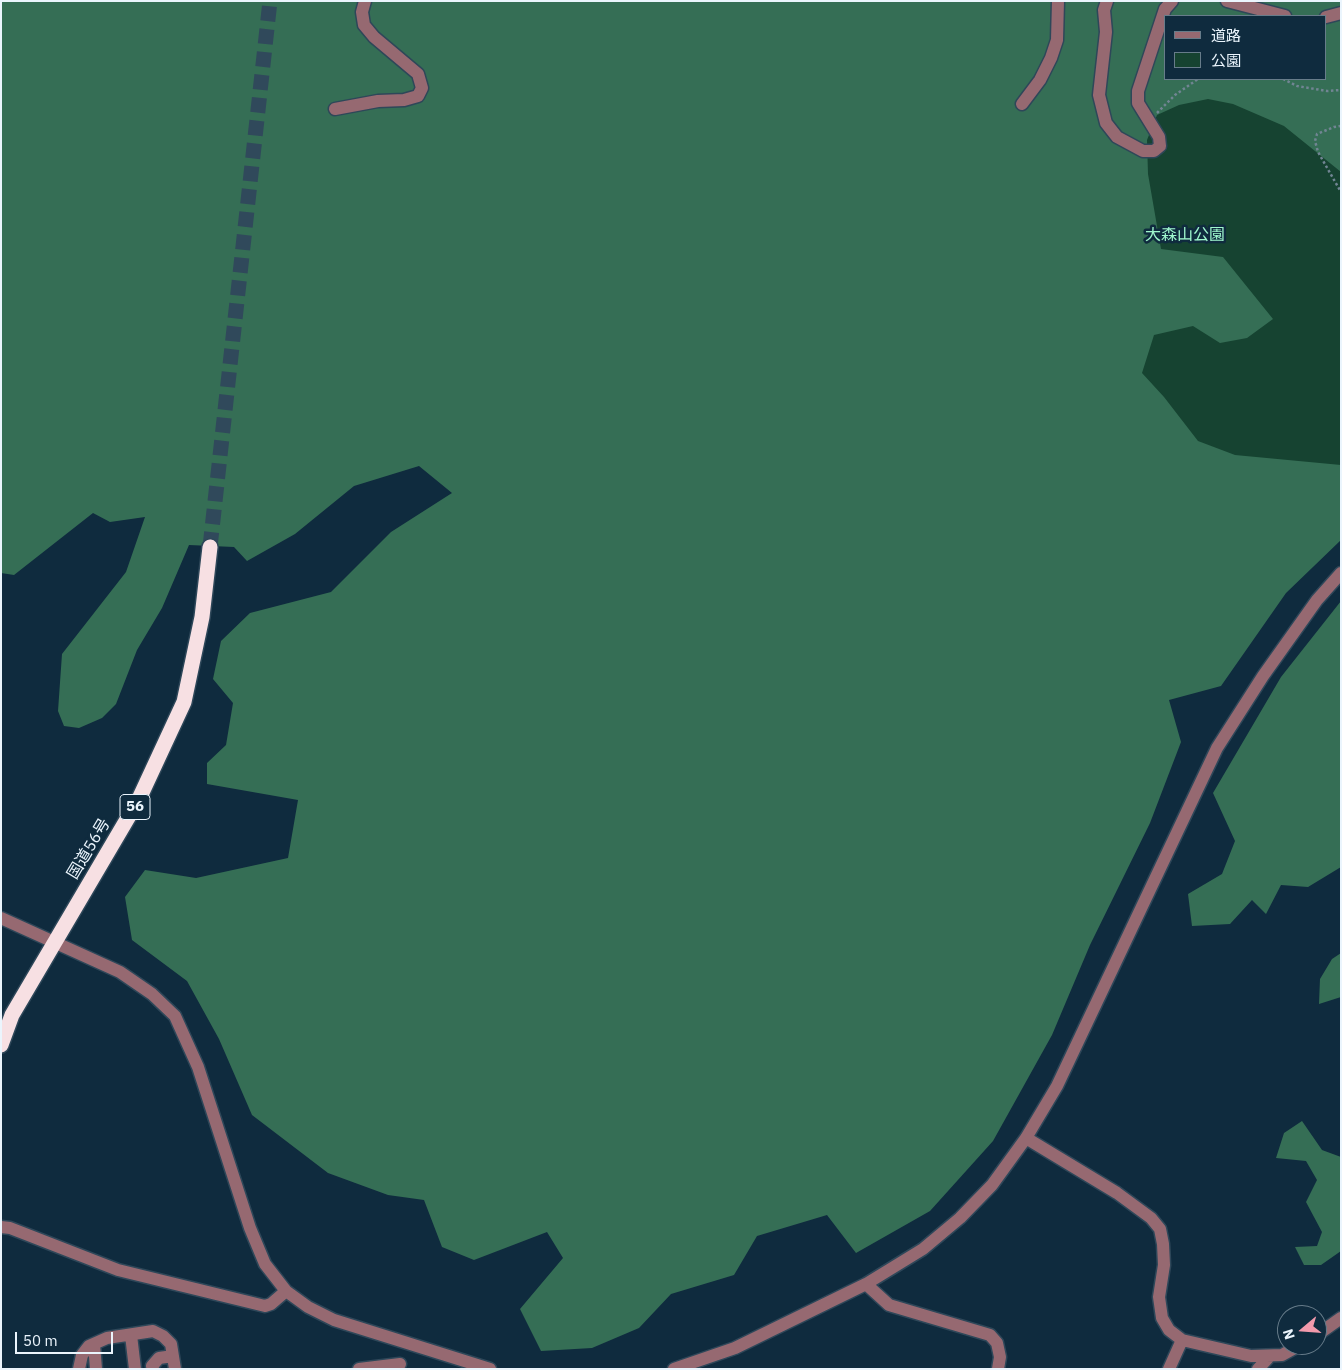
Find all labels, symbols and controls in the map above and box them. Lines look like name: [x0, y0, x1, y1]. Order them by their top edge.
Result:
legend: [1164, 15, 1327, 80]
text: 道路: [1211, 26, 1241, 45]
text: 公園: [1211, 51, 1241, 70]
park label: 大森山公園: [1145, 225, 1225, 245]
road number: 56: [120, 794, 150, 820]
street label: 国道56号: [63, 815, 115, 883]
north arrow: [1277, 1305, 1327, 1355]
scale bar: [18, 1322, 115, 1354]
text: N: [1279, 1327, 1299, 1342]
text: 50 m: [23, 1331, 58, 1350]

